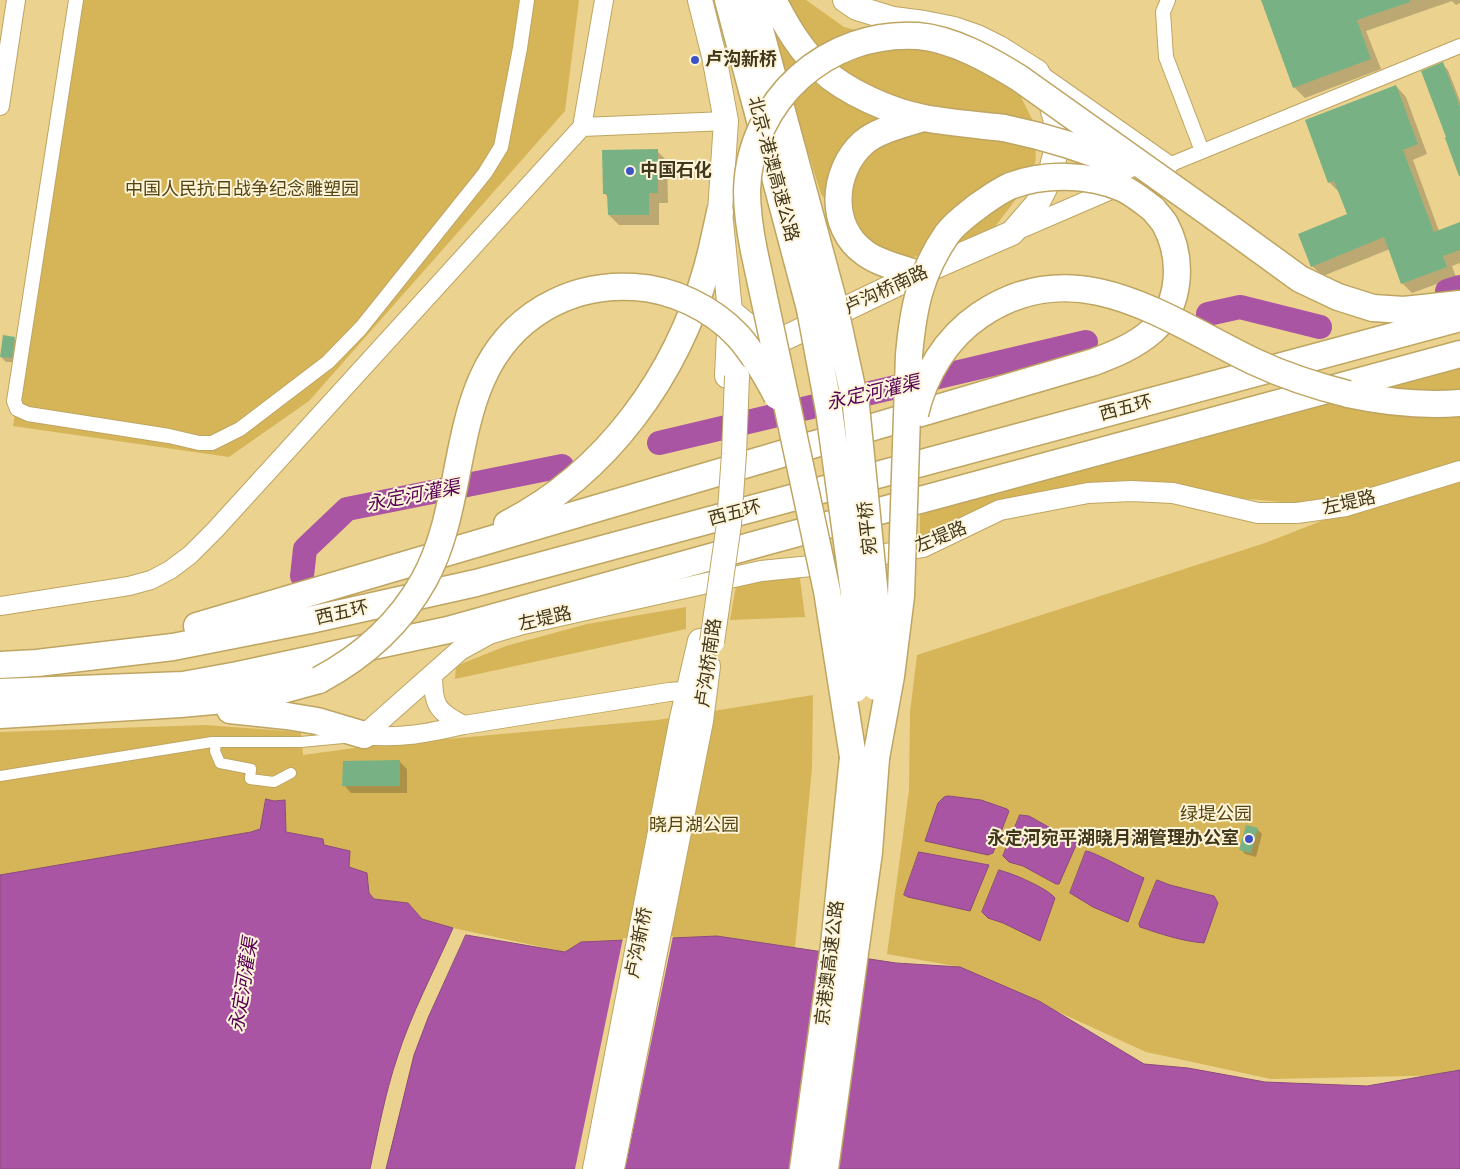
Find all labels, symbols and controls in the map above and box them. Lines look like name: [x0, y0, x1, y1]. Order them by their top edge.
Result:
place label: 卢沟新桥: [705, 49, 777, 71]
marker: 卢沟新桥: [689, 54, 701, 66]
street label: 北京-港澳高速公路: [743, 94, 803, 244]
place label: 中国石化: [640, 160, 712, 182]
marker: 中国石化: [624, 165, 636, 177]
park label: 中国人民抗日战争纪念雕塑园: [125, 179, 359, 201]
street label: 卢沟桥南路: [841, 261, 931, 319]
water label: 永定河灌渠: [824, 371, 922, 415]
street label: 西五环: [1097, 391, 1155, 425]
water label: 永定河灌渠: [364, 476, 462, 516]
street label: 左堤路: [1320, 486, 1378, 520]
street label: 西五环: [706, 496, 764, 530]
street label: 宛平桥: [854, 500, 882, 556]
street label: 左堤路: [912, 517, 970, 557]
street label: 西五环: [313, 596, 371, 630]
street label: 左堤路: [516, 602, 574, 636]
street label: 卢沟桥南路: [692, 617, 726, 709]
park label: 绿堤公园: [1180, 804, 1252, 826]
park label: 晓月湖公园: [649, 815, 739, 837]
place label: 永定河宛平湖晓月湖管理办公室: [987, 828, 1239, 850]
marker: 永定河宛平湖晓月湖管理办公室: [1243, 833, 1255, 845]
street label: 京港澳高速公路: [812, 899, 848, 1027]
street label: 卢沟新桥: [622, 906, 656, 980]
water label: 永定河灌渠: [225, 936, 263, 1034]

